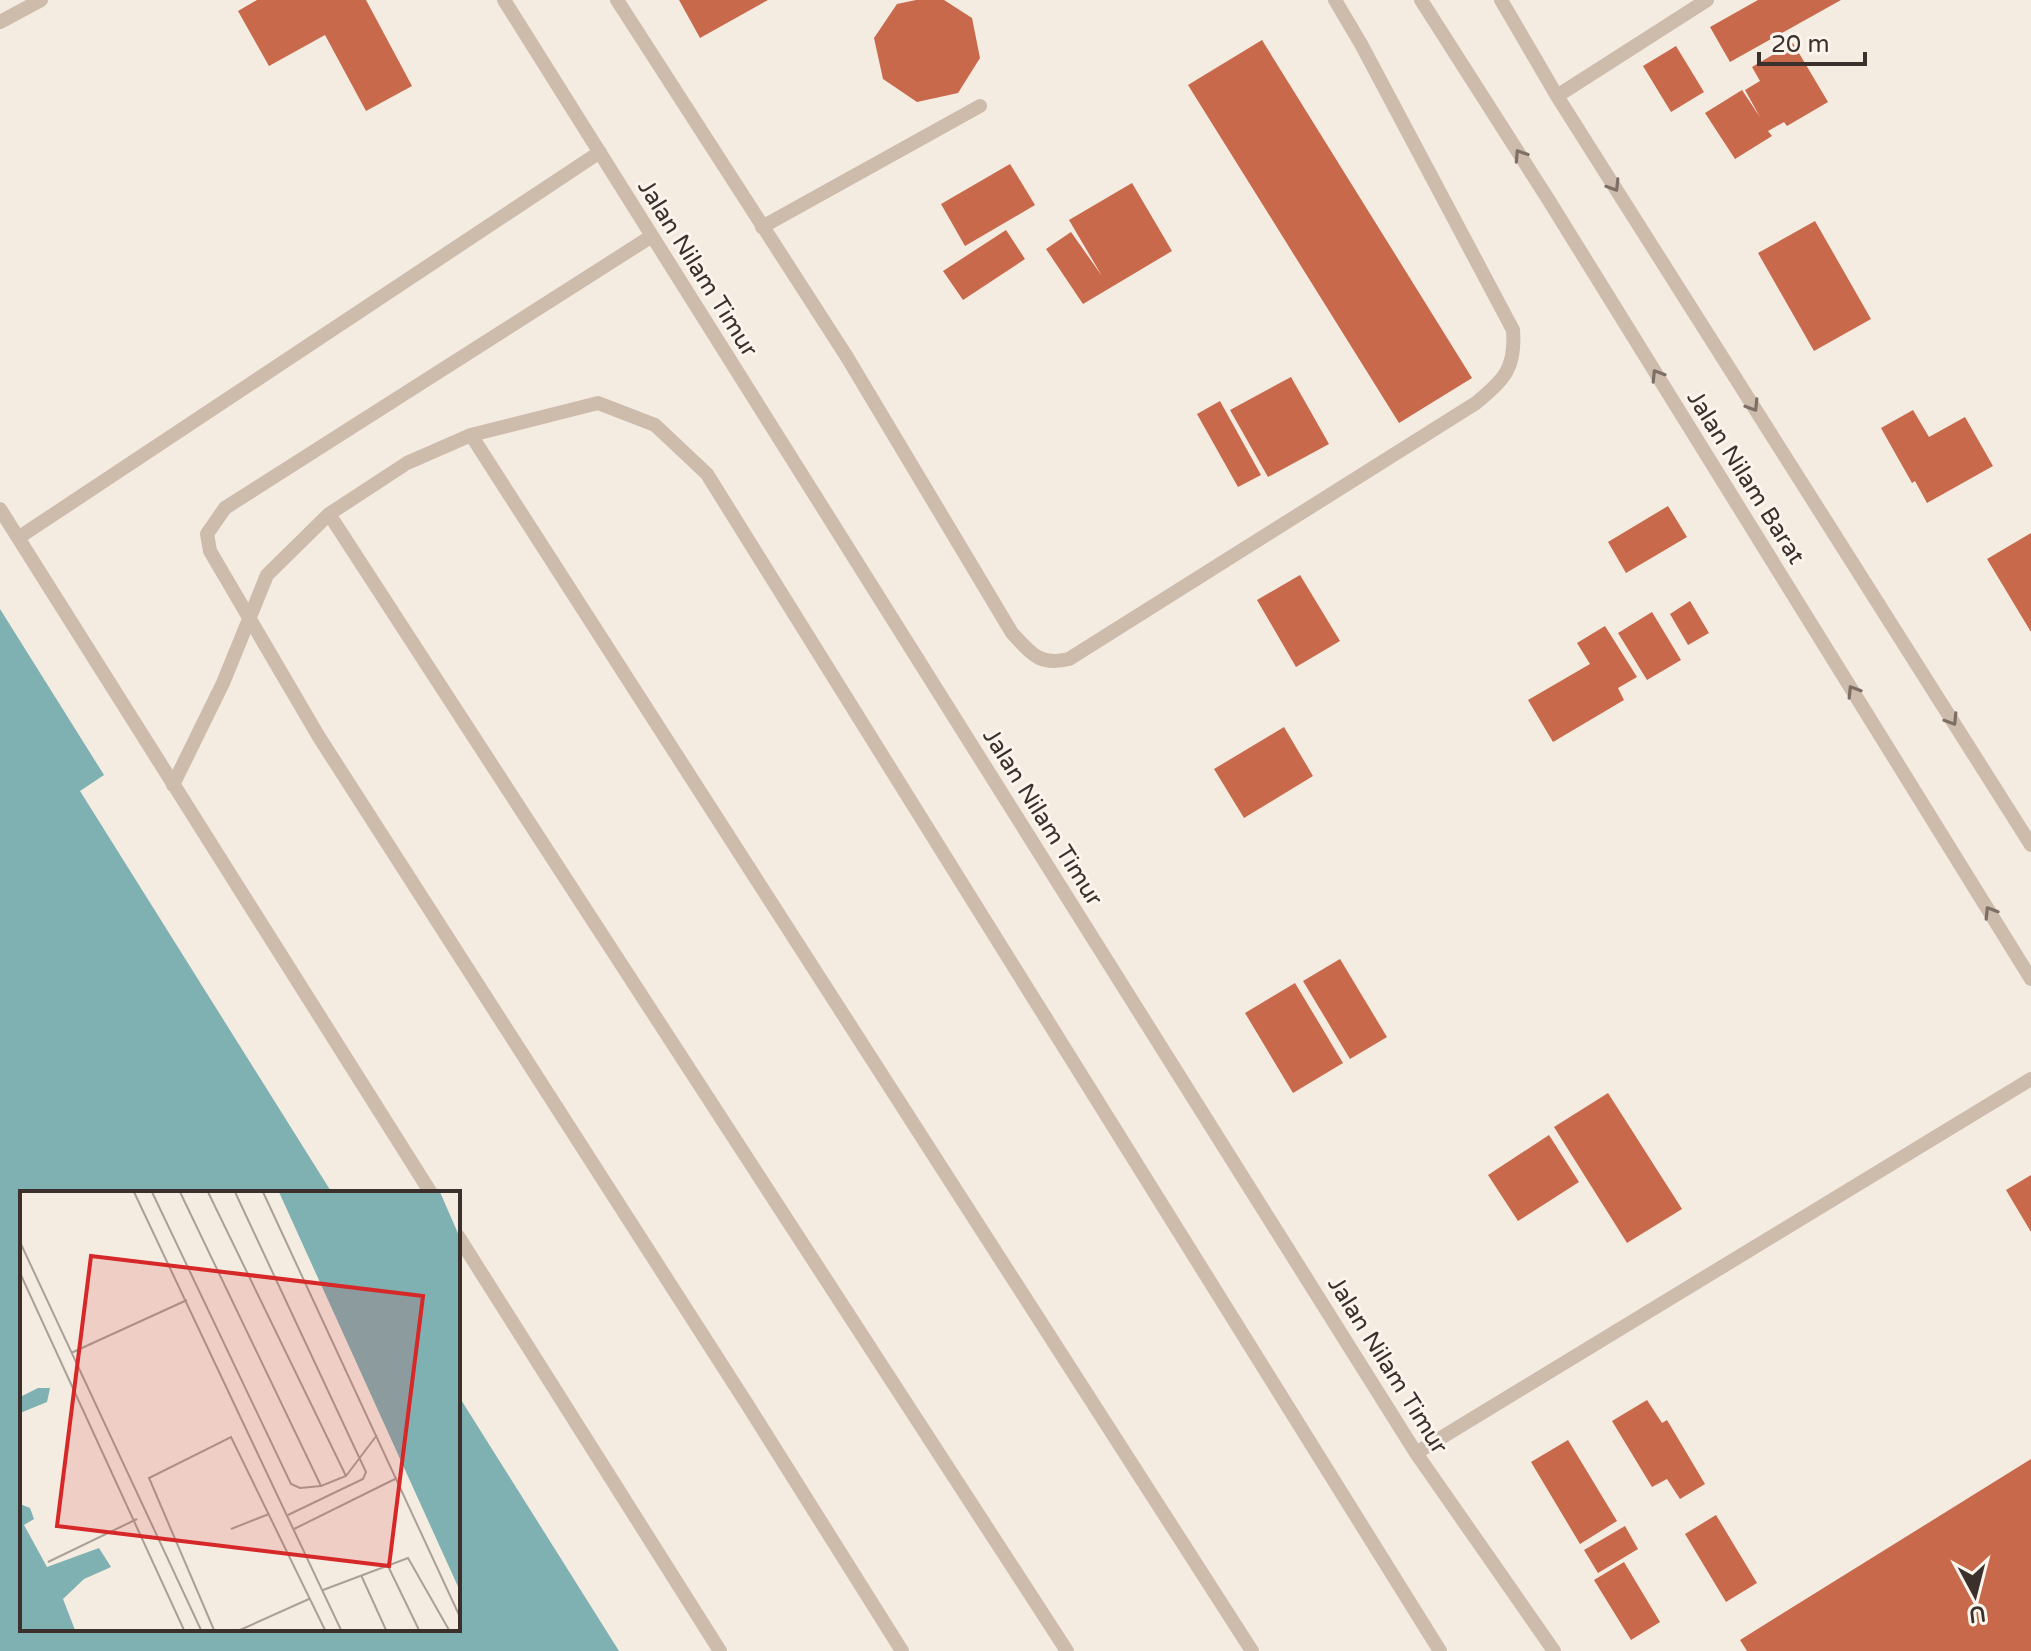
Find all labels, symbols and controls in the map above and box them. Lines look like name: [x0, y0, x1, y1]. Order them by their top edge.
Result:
scale bar: [1759, 16, 1865, 66]
text: 20 m: [1771, 30, 1829, 59]
one-way arrow: [1514, 149, 1529, 163]
street label: Jalan Nilam Timur: [631, 174, 764, 363]
one-way arrow: [1605, 177, 1620, 192]
one-way arrow: [1652, 369, 1667, 384]
street label: Jalan Nilam Barat: [1680, 385, 1811, 570]
one-way arrow: [1744, 397, 1759, 412]
one-way arrow: [1848, 686, 1863, 700]
one-way arrow: [1943, 711, 1958, 726]
street label: Jalan Nilam Timur: [976, 723, 1109, 912]
one-way arrow: [1985, 907, 2000, 921]
inset map: [20, 1191, 460, 1631]
street label: Jalan Nilam Timur: [1321, 1271, 1454, 1460]
north arrow: [1935, 1555, 2015, 1635]
text: U: [1967, 1600, 1987, 1628]

